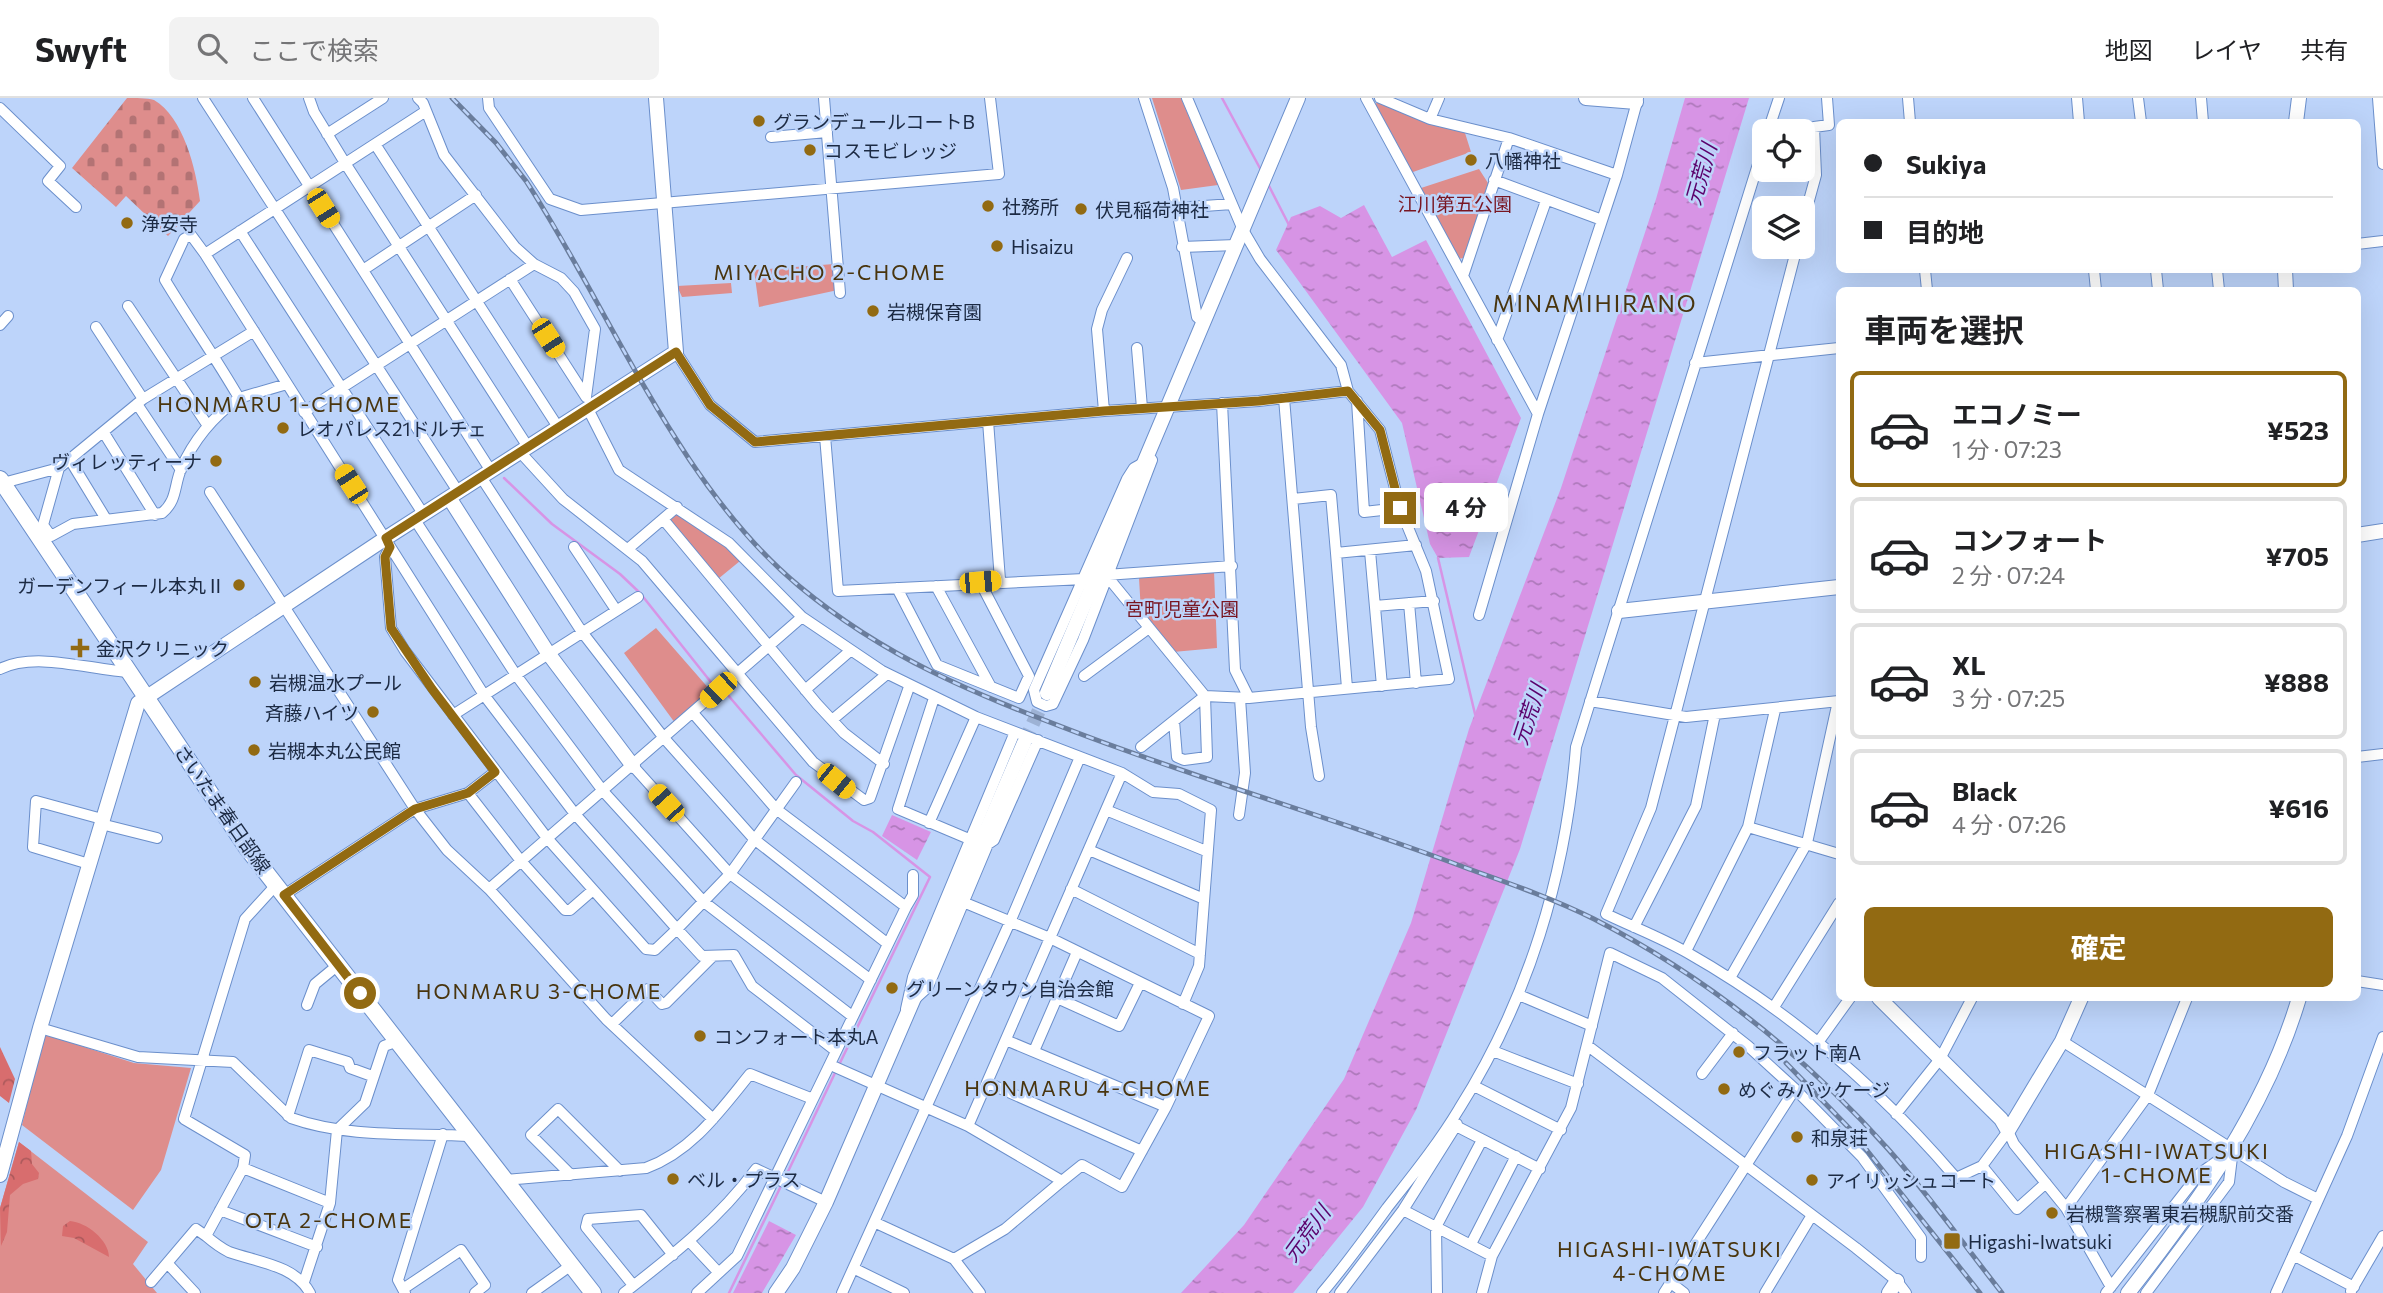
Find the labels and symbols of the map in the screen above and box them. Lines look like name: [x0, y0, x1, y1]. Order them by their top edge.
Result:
place label: グランデュールコートB: [773, 110, 975, 133]
marker: グランデュールコートB: [751, 113, 767, 129]
water label: 元荒川: [1679, 138, 1721, 208]
place label: コスモビレッジ: [824, 139, 957, 162]
marker: コスモビレッジ: [802, 142, 818, 158]
place label: 八幡神社: [1485, 149, 1561, 172]
marker: 八幡神社: [1463, 152, 1479, 168]
car: [303, 185, 344, 231]
park label: 江川第五公園: [1398, 192, 1512, 215]
place label: 社務所: [1002, 195, 1059, 218]
marker: 社務所: [980, 198, 996, 214]
place label: 伏見稲荷神社: [1095, 198, 1209, 221]
marker: 伏見稲荷神社: [1073, 201, 1089, 217]
place label: 浄安寺: [141, 212, 198, 235]
marker: 浄安寺: [119, 215, 135, 231]
place label: Hisaizu: [1011, 235, 1074, 258]
marker: Hisaizu: [989, 238, 1005, 254]
district label: MIYACHO 2-CHOME: [714, 259, 946, 284]
district label: MINAMIHIRANO: [1492, 289, 1698, 317]
place label: 岩槻保育園: [887, 300, 982, 323]
marker: 岩槻保育園: [865, 303, 881, 319]
car: [528, 315, 569, 361]
district label: HONMARU 1-CHOME: [157, 391, 401, 416]
place label: レオパレス21ドルチェ: [297, 417, 487, 440]
marker: レオパレス21ドルチェ: [275, 420, 291, 436]
place label: ヴィレッティーナ: [51, 450, 202, 473]
marker: ヴィレッティーナ: [208, 453, 224, 469]
car: [331, 461, 372, 507]
callout: 4 分: [1424, 484, 1508, 532]
route end: [1384, 492, 1416, 524]
car: [959, 570, 1002, 594]
place label: ガーデンフィール本丸Ⅱ: [17, 574, 225, 597]
marker: ガーデンフィール本丸Ⅱ: [231, 577, 247, 593]
park label: 宮町児童公園: [1125, 597, 1239, 620]
place label: 金沢クリニック: [96, 637, 229, 660]
marker: 金沢クリニック: [70, 638, 90, 658]
car: [696, 668, 741, 712]
place label: 岩槻温水プール: [269, 671, 402, 694]
marker: 岩槻温水プール: [247, 674, 263, 690]
water label: 元荒川: [1506, 678, 1550, 748]
place label: 斉藤ハイツ: [264, 701, 359, 724]
marker: 斉藤ハイツ: [365, 704, 381, 720]
place label: 岩槻本丸公民館: [268, 739, 401, 762]
street label: さいたま春日部線: [170, 740, 276, 878]
marker: 岩槻本丸公民館: [246, 742, 262, 758]
car: [814, 760, 859, 802]
car: [645, 780, 688, 826]
route start: [344, 977, 376, 1009]
place label: グリーンタウン自治会館: [906, 977, 1114, 1000]
district label: HONMARU 3-CHOME: [416, 978, 662, 1003]
marker: グリーンタウン自治会館: [884, 980, 900, 996]
place label: コンフォート本丸A: [714, 1025, 879, 1048]
marker: コンフォート本丸A: [692, 1028, 708, 1044]
place label: フラット南A: [1753, 1041, 1861, 1064]
marker: フラット南A: [1731, 1044, 1747, 1060]
district label: HONMARU 4-CHOME: [964, 1075, 1212, 1100]
place label: めぐみパッケージ: [1738, 1078, 1890, 1101]
marker: めぐみパッケージ: [1716, 1081, 1732, 1097]
place label: 和泉荘: [1811, 1126, 1868, 1149]
marker: 和泉荘: [1789, 1129, 1805, 1145]
district label: HIGASHI-IWATSUKI 1-CHOME: [2044, 1138, 2270, 1187]
place label: ベル・プラス: [687, 1168, 801, 1191]
place label: アイリッシュコート: [1826, 1169, 1996, 1192]
marker: ベル・プラス: [665, 1171, 681, 1187]
marker: アイリッシュコート: [1804, 1172, 1820, 1188]
water label: 元荒川: [1277, 1199, 1336, 1266]
place label: 岩槻警察署東岩槻駅前交番: [2066, 1202, 2294, 1225]
marker: 岩槻警察署東岩槻駅前交番: [2044, 1205, 2060, 1221]
district label: OTA 2-CHOME: [245, 1207, 413, 1232]
place label: Higashi-Iwatsuki: [1968, 1230, 2112, 1253]
marker: Higashi-Iwatsuki: [1942, 1231, 1962, 1251]
district label: HIGASHI-IWATSUKI 4-CHOME: [1557, 1236, 1783, 1285]

